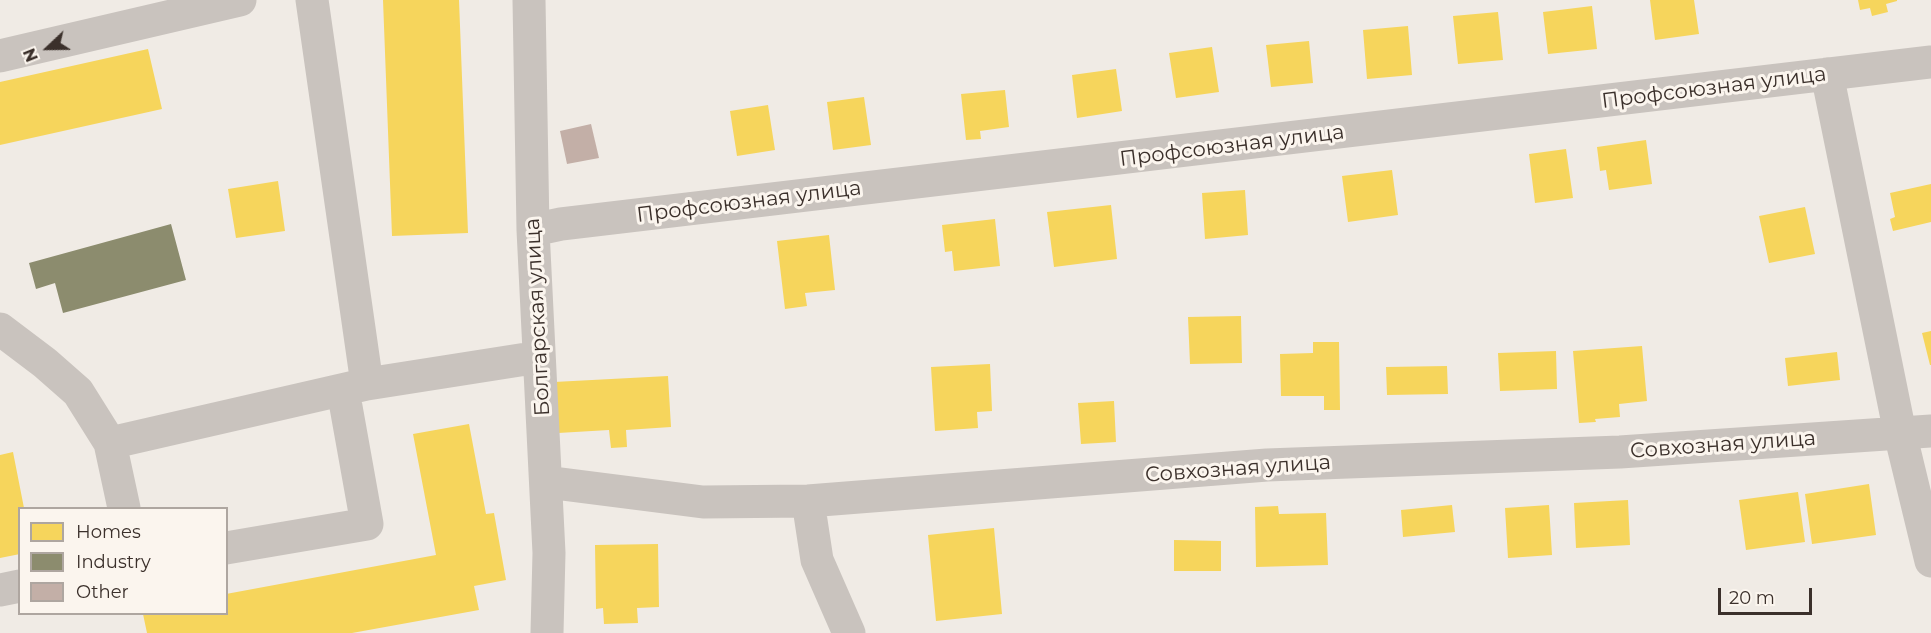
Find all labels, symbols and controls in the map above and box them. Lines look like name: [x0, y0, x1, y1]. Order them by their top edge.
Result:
north arrow: [18, 18, 78, 78]
text: N: [20, 45, 42, 64]
street label: Профсоюзная улица: [1600, 62, 1828, 114]
street label: Профсоюзная улица: [1118, 120, 1346, 172]
street label: Профсоюзная улица: [635, 176, 863, 228]
street label: Болгарская улица: [520, 217, 556, 417]
street label: Совхозная улица: [1629, 426, 1817, 464]
street label: Совхозная улица: [1144, 450, 1332, 488]
legend: [18, 507, 228, 615]
text: Homes: [76, 521, 141, 543]
text: Industry: [76, 551, 151, 573]
scale bar: [1721, 576, 1816, 614]
text: Other: [76, 581, 129, 603]
text: 20 m: [1729, 587, 1775, 609]

